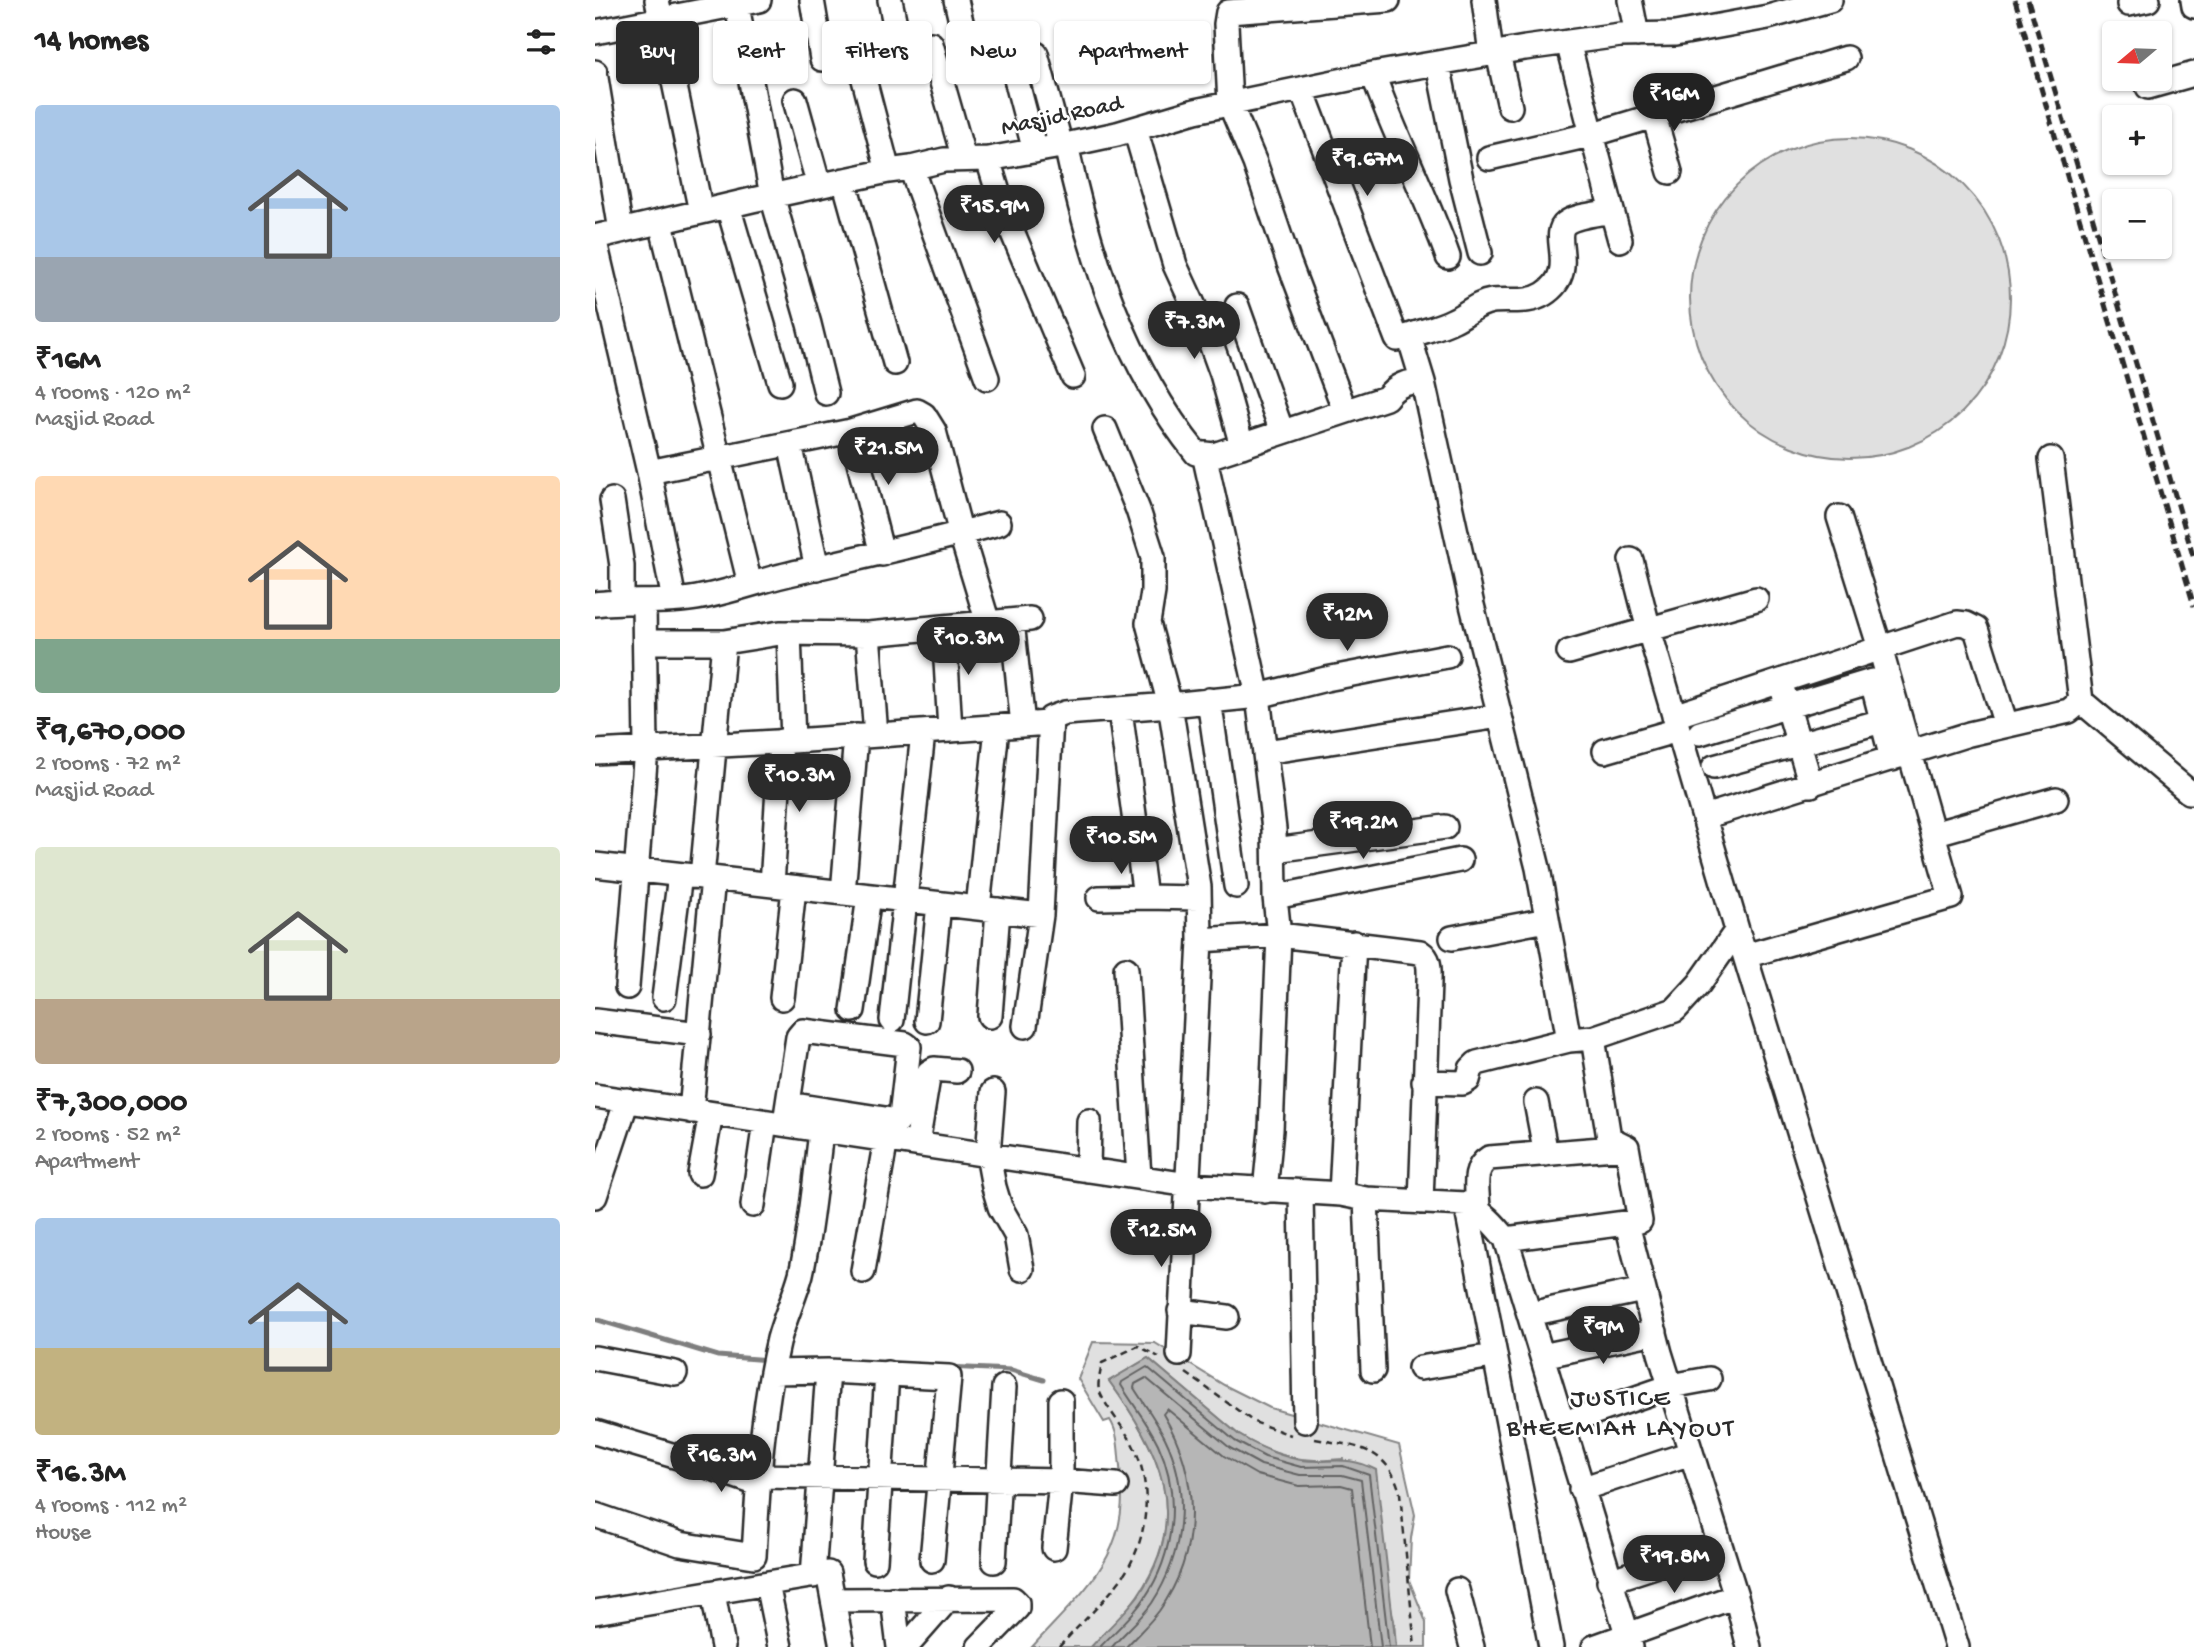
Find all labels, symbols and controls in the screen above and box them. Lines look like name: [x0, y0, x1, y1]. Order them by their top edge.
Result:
chip: Buy: [616, 21, 699, 84]
chip: Rent: [713, 21, 808, 84]
chip: Filters: [822, 21, 932, 84]
chip: New: [946, 21, 1040, 84]
chip: Apartment: [1054, 21, 1211, 84]
north arrow: [2102, 21, 2172, 91]
map controls: [2102, 21, 2172, 259]
icon: filters: [522, 23, 560, 61]
text: 14 homes: [35, 25, 148, 60]
pin: ₹16M: [1633, 74, 1715, 133]
text: ₹16M: [1649, 82, 1699, 109]
street label: Masjid Road: [999, 90, 1127, 144]
button: +: [2102, 105, 2172, 175]
pin: ₹9.67M: [1310, 138, 1424, 198]
text: ₹9.67M: [1331, 147, 1403, 174]
icon: home: [235, 151, 361, 277]
pin: ₹15.9M: [937, 186, 1051, 245]
button: −: [2102, 189, 2172, 259]
text: ₹15.9M: [959, 194, 1029, 221]
pin: ₹7.3M: [1145, 302, 1243, 361]
text: ₹7.3M: [1164, 310, 1224, 337]
text: ₹16M: [35, 345, 100, 380]
text: 4 rooms · 120 m²: [35, 380, 191, 407]
text: Masjid Road: [35, 407, 153, 434]
pin: ₹21.5M: [831, 428, 945, 487]
text: ₹21.5M: [854, 436, 923, 463]
icon: home: [235, 522, 361, 648]
pin: ₹12M: [1306, 594, 1388, 653]
text: ₹12M: [1322, 602, 1372, 629]
pin: ₹10.3M: [911, 618, 1025, 677]
text: ₹10.3M: [933, 626, 1003, 653]
text: ₹9,670,000: [35, 716, 185, 751]
text: 2 rooms · 72 m²: [35, 751, 181, 778]
pin: ₹10.3M: [742, 754, 856, 814]
text: ₹10.3M: [764, 763, 834, 790]
text: Masjid Road: [35, 778, 153, 805]
pin: ₹19.2M: [1306, 802, 1420, 861]
text: ₹19.2M: [1329, 810, 1397, 837]
pin: ₹10.5M: [1064, 816, 1178, 876]
text: ₹10.5M: [1086, 825, 1156, 852]
icon: home: [235, 893, 361, 1019]
text: ₹7,300,000: [35, 1087, 187, 1122]
text: 2 rooms · 52 m²: [35, 1122, 181, 1149]
text: Apartment: [35, 1149, 139, 1176]
pin: ₹12.5M: [1104, 1210, 1218, 1269]
text: ₹12.5M: [1127, 1218, 1196, 1245]
icon: home: [235, 1264, 361, 1390]
pin: ₹9M: [1569, 1306, 1637, 1366]
text: ₹9M: [1583, 1315, 1623, 1342]
district label: JUSTICE BHEEMIAH LAYOUT: [1506, 1385, 1735, 1446]
pin: ₹16.3M: [664, 1434, 778, 1494]
text: ₹16.3M: [686, 1443, 756, 1470]
text: ₹16.3M: [35, 1458, 125, 1493]
text: 4 rooms · 112 m²: [35, 1493, 187, 1520]
text: House: [35, 1520, 91, 1547]
pin: ₹19.8M: [1617, 1536, 1731, 1595]
text: ₹19.8M: [1639, 1544, 1709, 1571]

